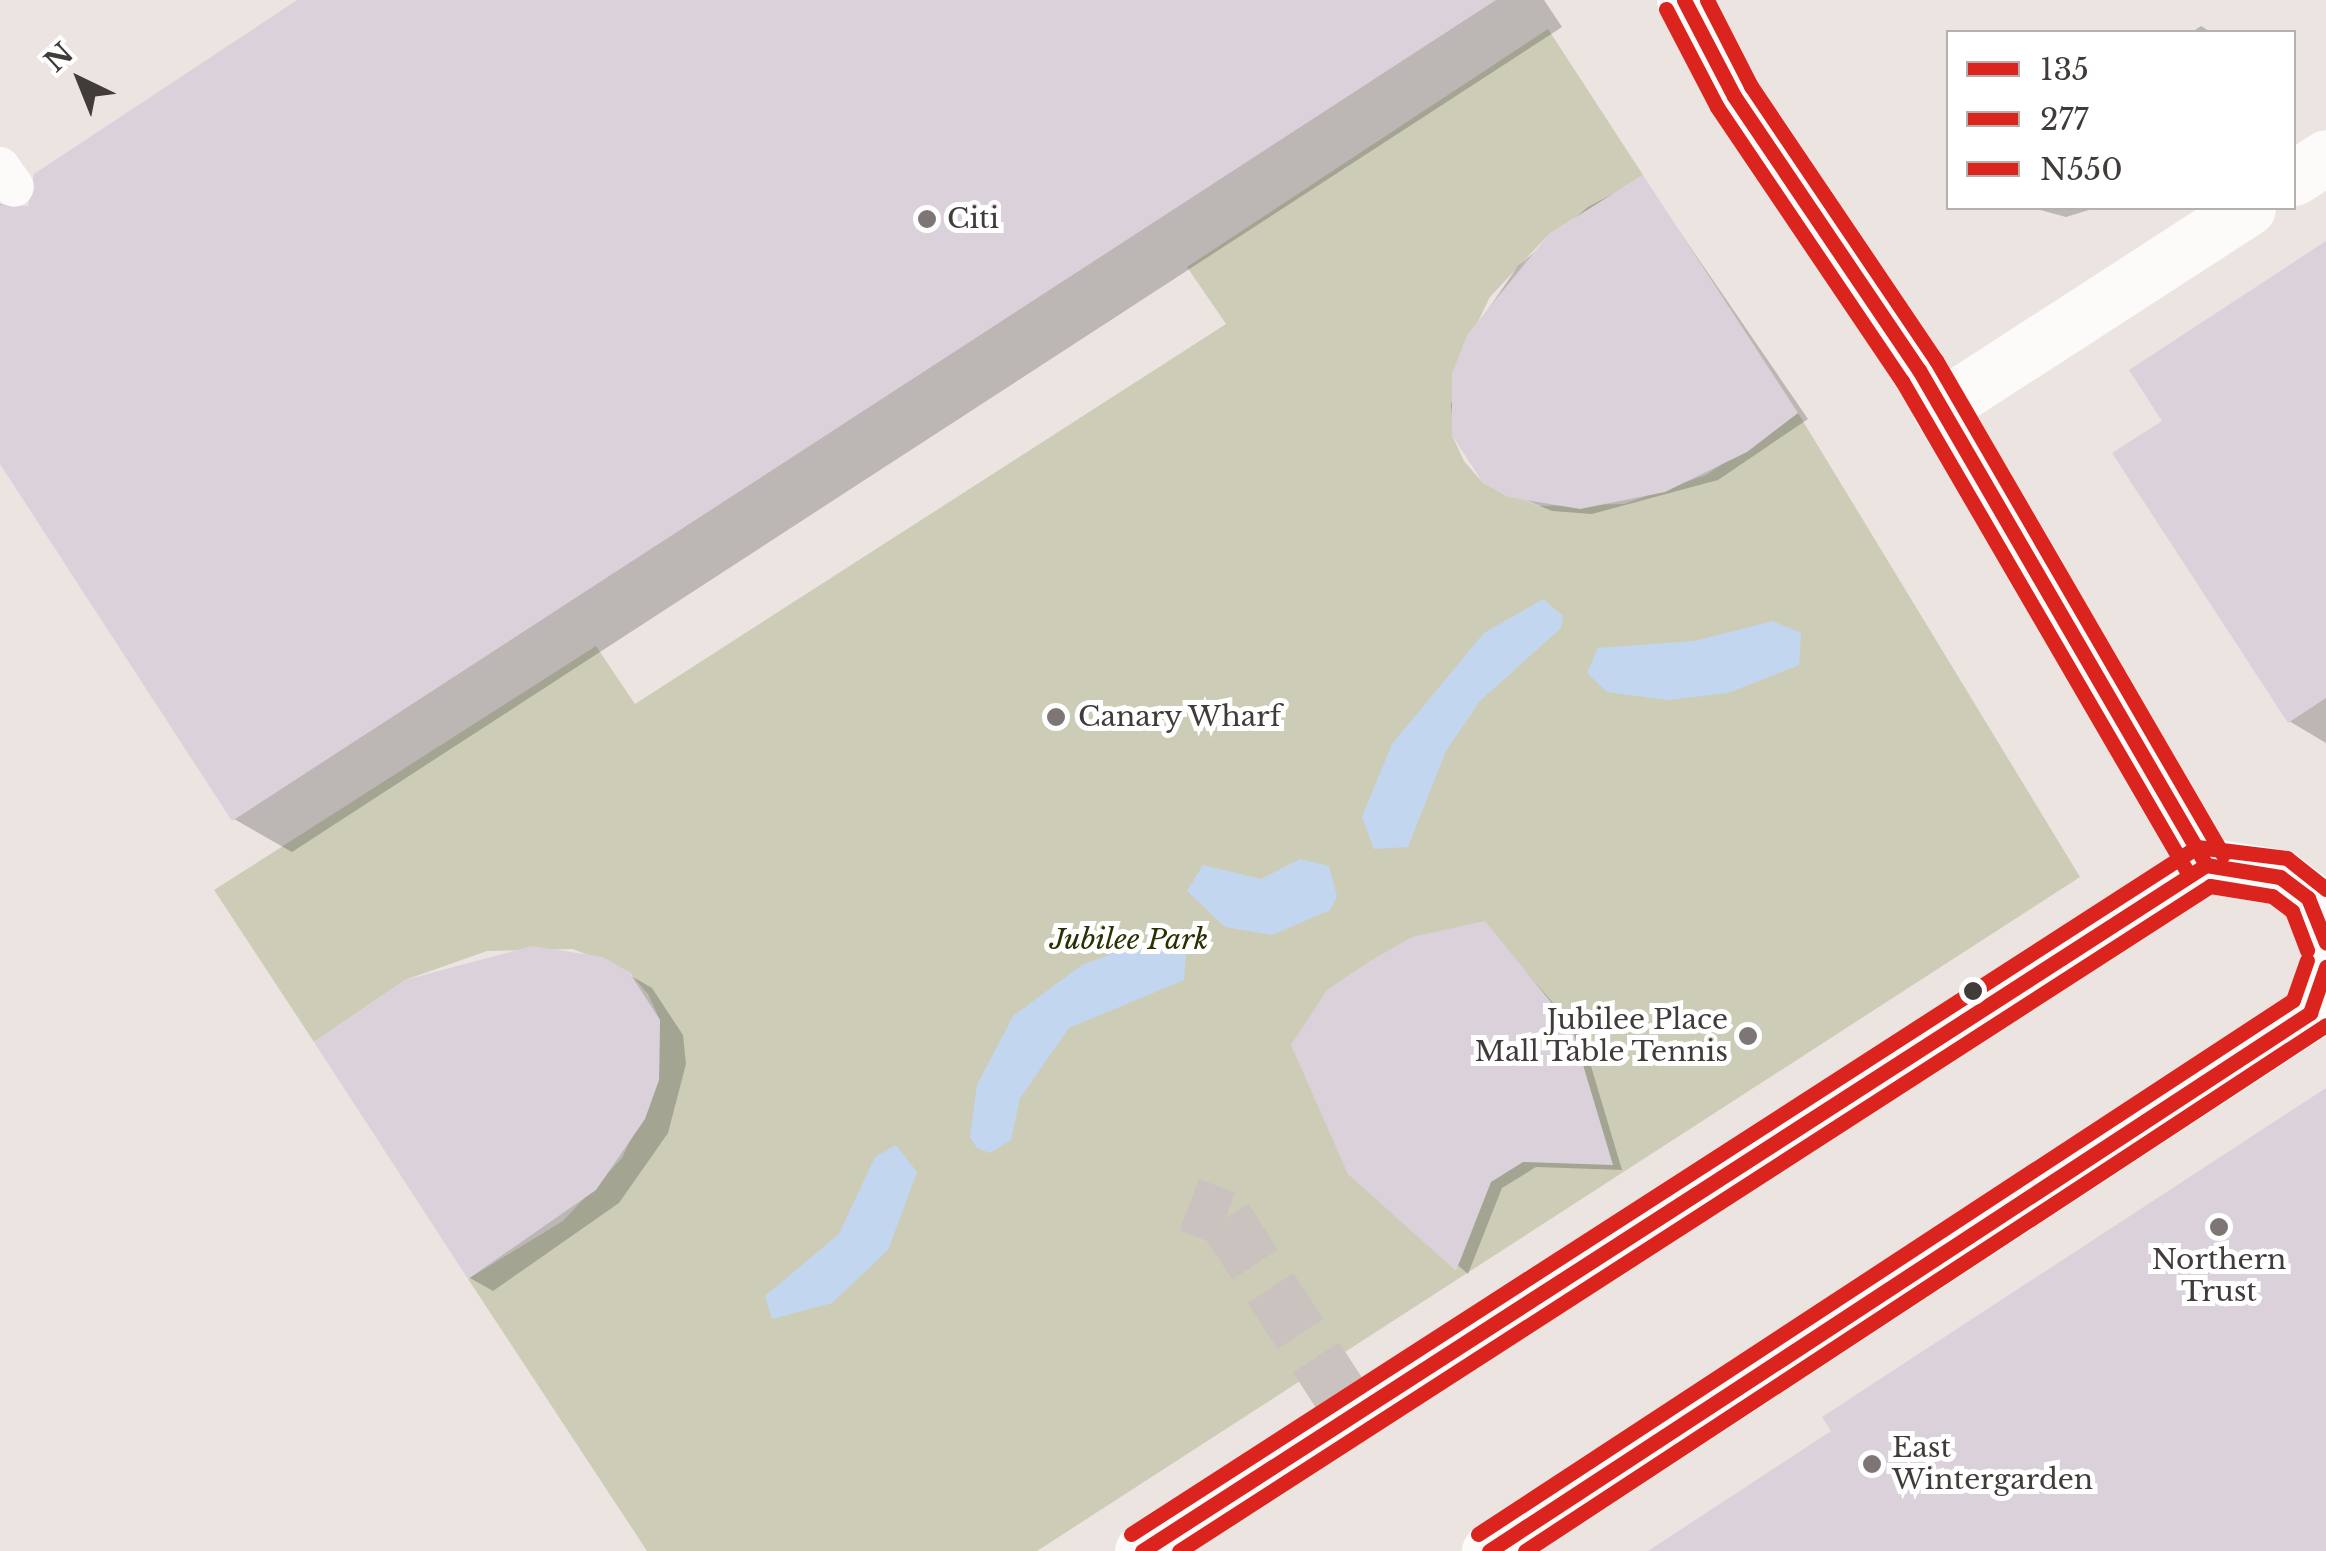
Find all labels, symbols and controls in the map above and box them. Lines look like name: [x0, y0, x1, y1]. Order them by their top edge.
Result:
north arrow: [30, 30, 130, 130]
legend: [1946, 30, 2296, 210]
text: N: [38, 36, 81, 79]
text: 135: [2040, 51, 2089, 88]
text: 277: [2040, 101, 2089, 138]
text: N550: [2040, 151, 2123, 188]
place label: Citi: [947, 202, 999, 236]
marker: Citi: [916, 208, 938, 230]
place label: Canary Wharf: [1078, 700, 1283, 734]
marker: Canary Wharf: [1043, 704, 1069, 730]
park label: Jubilee Park: [1050, 923, 1208, 957]
unlabelled marker: [1963, 981, 1983, 1001]
place label: Jubilee Place Mall Table Tennis: [1473, 1003, 1728, 1069]
marker: Jubilee Place Mall Table Tennis: [1737, 1025, 1759, 1047]
marker: Northern Trust: [2208, 1216, 2230, 1238]
place label: Northern Trust: [2152, 1243, 2286, 1309]
place label: East Wintergarden: [1892, 1431, 2093, 1497]
marker: East Wintergarden: [1861, 1453, 1883, 1475]

